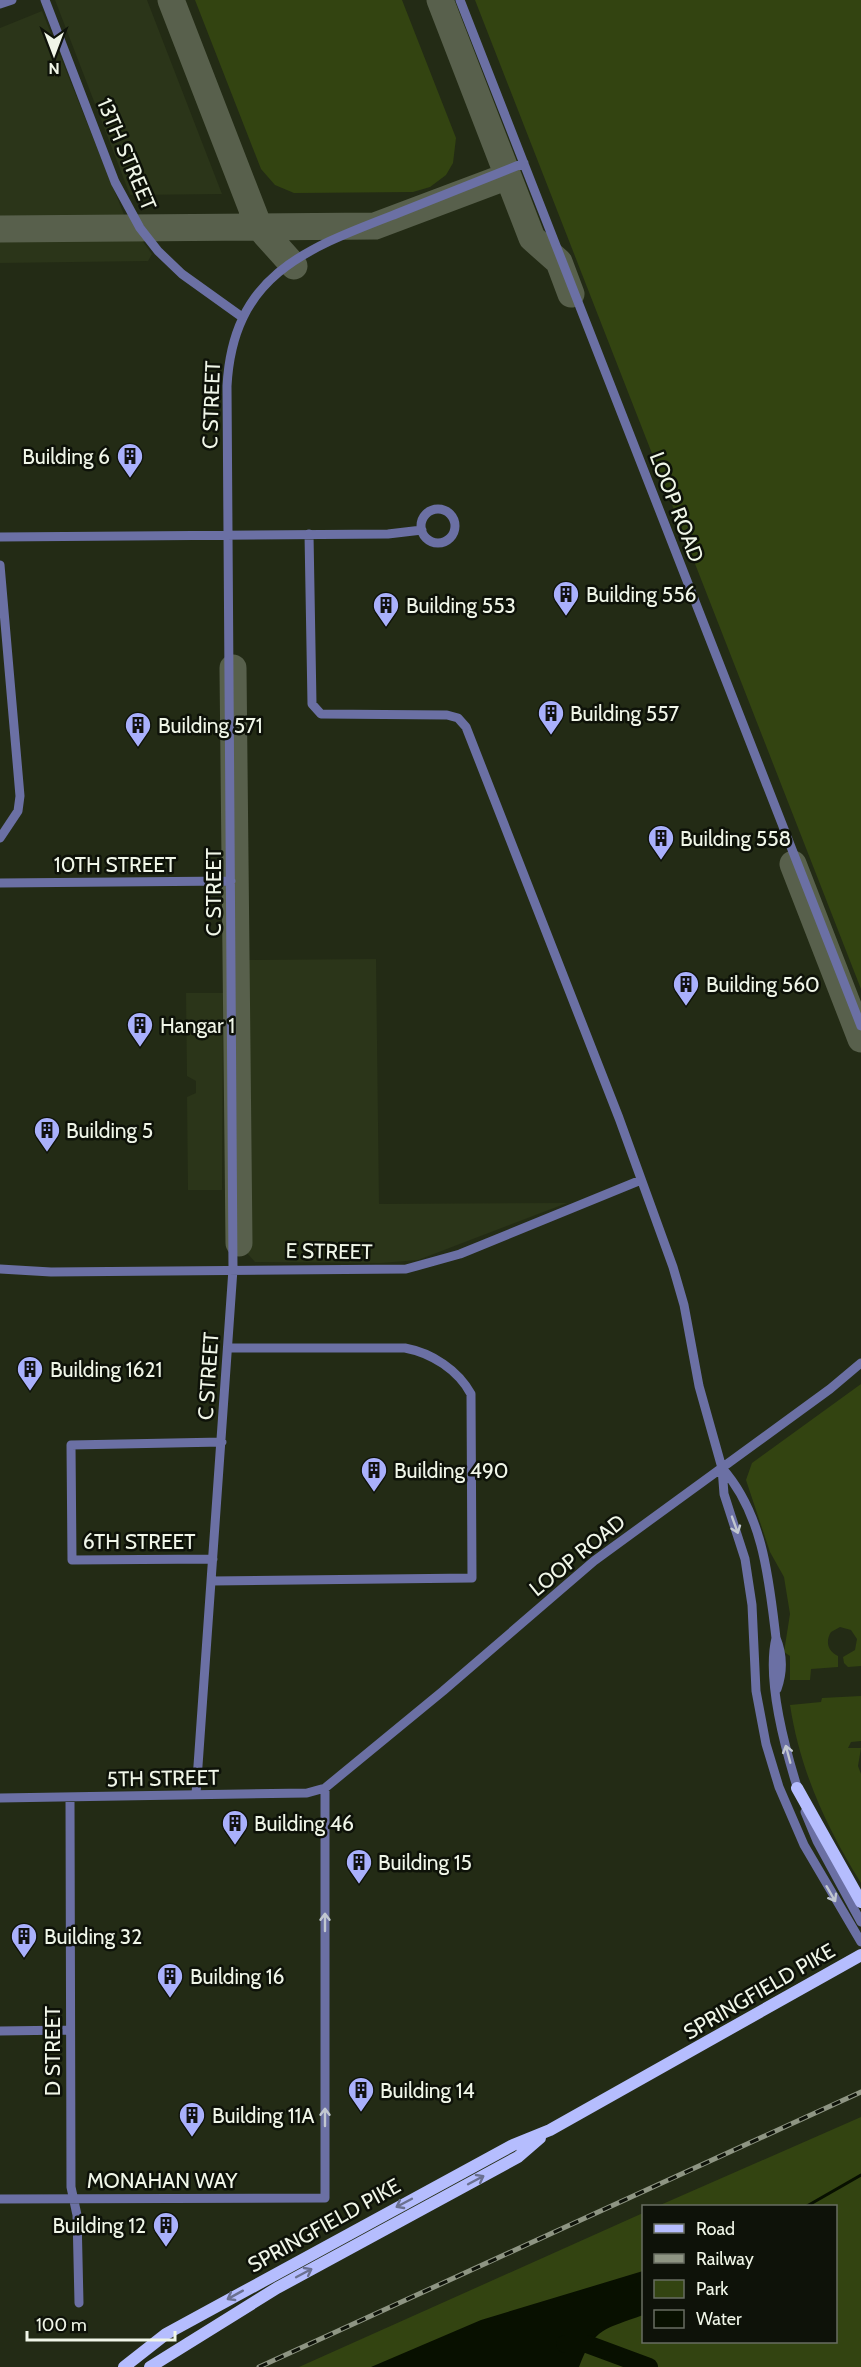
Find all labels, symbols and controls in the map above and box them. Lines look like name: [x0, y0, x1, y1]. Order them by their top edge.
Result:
north arrow: [24, 24, 84, 84]
text: N: [48, 59, 60, 78]
street label: 13TH STREET: [92, 94, 162, 214]
street label: C STREET: [197, 360, 225, 450]
building icon: Building 6: [115, 441, 145, 479]
place label: Building 6: [22, 444, 110, 469]
street label: LOOP ROAD: [645, 448, 709, 566]
building icon: Building 556: [551, 579, 581, 617]
place label: Building 556: [586, 582, 696, 607]
building icon: Building 553: [371, 590, 401, 628]
place label: Building 553: [406, 593, 516, 618]
building icon: Building 557: [536, 698, 566, 736]
place label: Building 557: [570, 701, 679, 726]
building icon: Building 571: [123, 710, 153, 748]
place label: Building 571: [158, 713, 263, 738]
building icon: Building 558: [646, 823, 676, 861]
place label: Building 558: [680, 826, 791, 851]
street label: C STREET: [201, 848, 226, 936]
street label: 10TH STREET: [54, 852, 176, 877]
building icon: Building 560: [671, 969, 701, 1007]
place label: Building 560: [706, 972, 820, 997]
building icon: Hangar 1: [125, 1010, 155, 1048]
place label: Hangar 1: [160, 1013, 235, 1038]
building icon: Building 5: [32, 1115, 62, 1153]
place label: Building 5: [66, 1118, 153, 1143]
street label: E STREET: [285, 1238, 373, 1264]
street label: C STREET: [192, 1331, 224, 1421]
building icon: Building 1621: [15, 1354, 45, 1392]
place label: Building 1621: [50, 1357, 162, 1382]
building icon: Building 490: [359, 1455, 389, 1493]
place label: Building 490: [394, 1458, 509, 1483]
street label: LOOP ROAD: [524, 1509, 630, 1601]
one-way arrow: [731, 1515, 742, 1534]
street label: 6TH STREET: [83, 1529, 195, 1554]
one-way arrow: [781, 1745, 793, 1764]
street label: 5TH STREET: [106, 1765, 220, 1791]
building icon: Building 46: [220, 1808, 250, 1846]
place label: Building 46: [254, 1811, 354, 1836]
building icon: Building 15: [344, 1847, 374, 1885]
place label: Building 15: [378, 1850, 472, 1875]
one-way arrow: [826, 1885, 838, 1902]
one-way arrow: [319, 1912, 331, 1932]
building icon: Building 32: [9, 1921, 39, 1959]
place label: Building 32: [44, 1924, 142, 1949]
street label: SPRINGFIELD PIKE: [679, 1938, 839, 2044]
building icon: Building 16: [155, 1961, 185, 1999]
place label: Building 16: [190, 1964, 285, 1989]
street label: D STREET: [40, 2006, 65, 2096]
building icon: Building 14: [346, 2075, 376, 2113]
place label: Building 14: [380, 2078, 475, 2103]
building icon: Building 11A: [177, 2100, 207, 2138]
place label: Building 11A: [212, 2103, 314, 2128]
one-way arrow: [319, 2107, 331, 2127]
street label: MONAHAN WAY: [87, 2168, 238, 2193]
street label: SPRINGFIELD PIKE: [243, 2173, 405, 2277]
one-way arrow: [466, 2174, 484, 2185]
one-way arrow: [396, 2197, 413, 2209]
legend: [642, 2205, 837, 2343]
building icon: Building 12: [151, 2210, 181, 2248]
place label: Building 12: [52, 2213, 146, 2238]
text: Road: [696, 2218, 735, 2240]
text: Railway: [696, 2248, 754, 2270]
one-way arrow: [295, 2267, 312, 2279]
text: Park: [696, 2278, 729, 2300]
one-way arrow: [227, 2290, 244, 2302]
scale bar: [27, 2304, 176, 2342]
text: Water: [696, 2308, 742, 2330]
text: 100 m: [36, 2314, 87, 2336]

